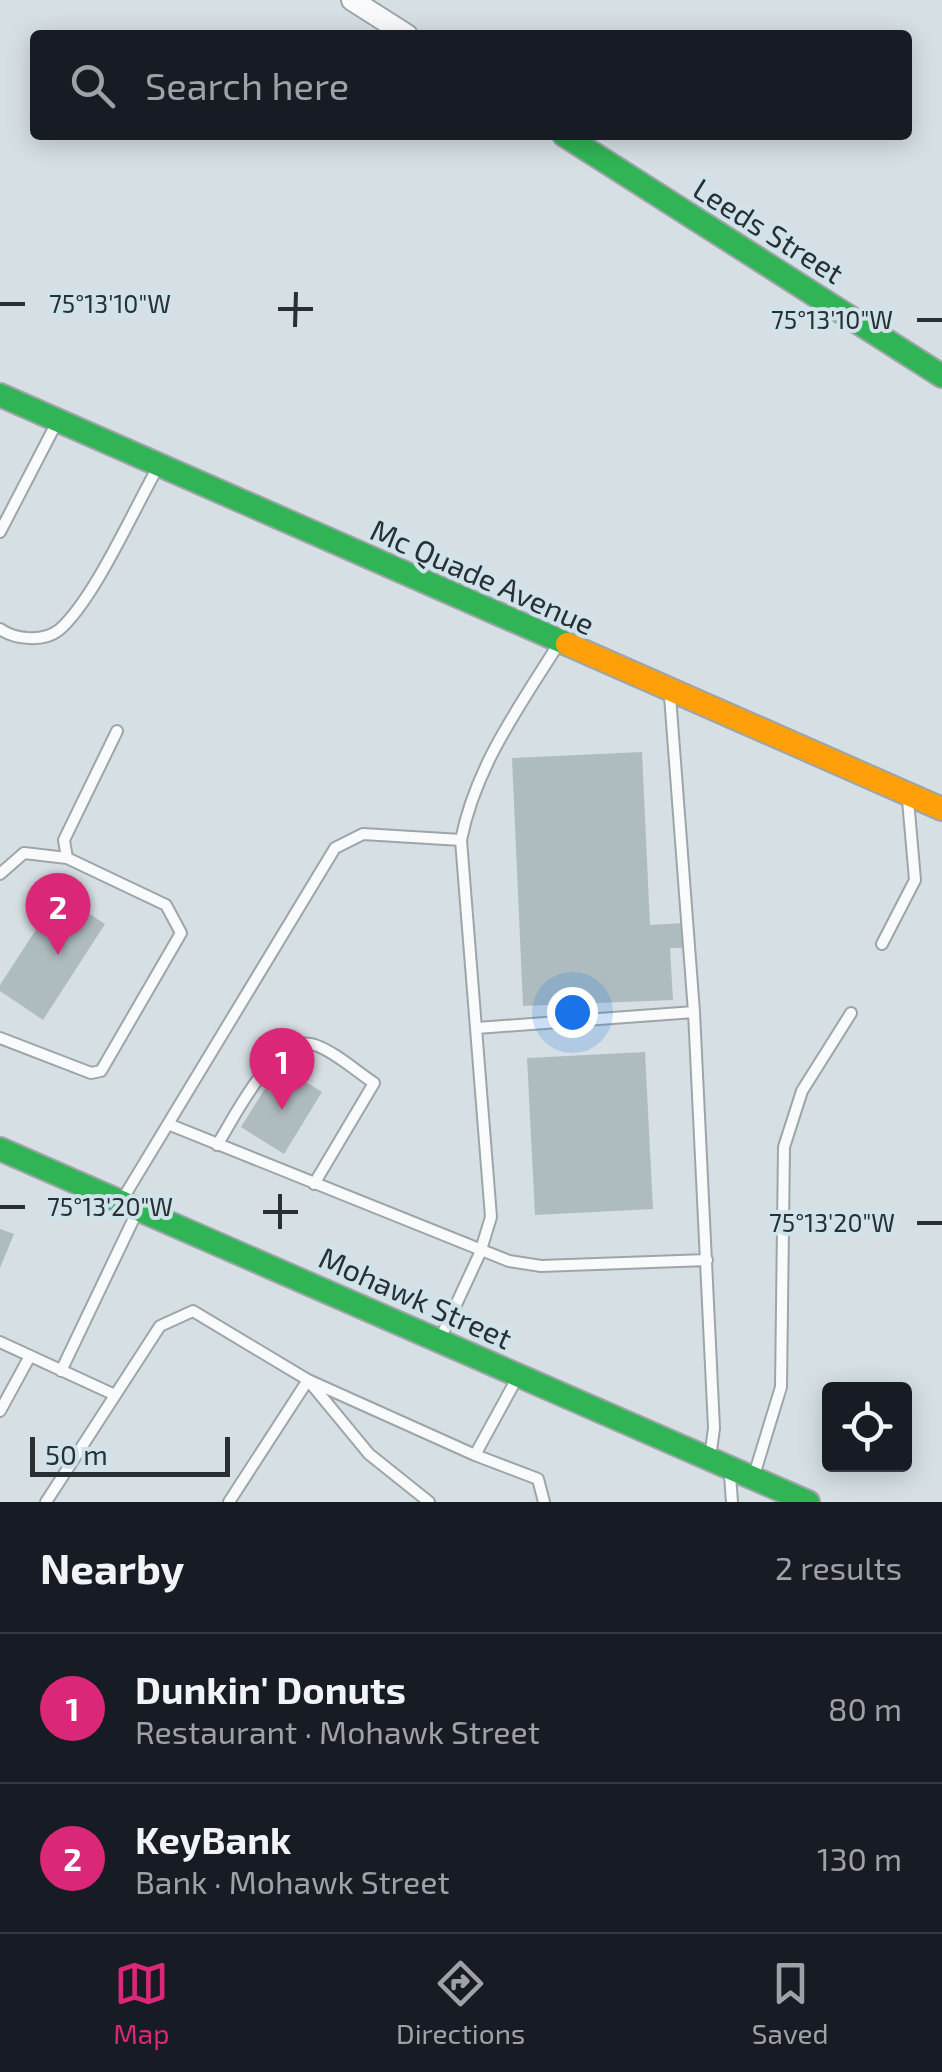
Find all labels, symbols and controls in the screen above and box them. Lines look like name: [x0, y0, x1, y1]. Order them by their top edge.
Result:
search box: [30, 30, 912, 140]
icon: search: [65, 58, 120, 113]
text: Search here: [145, 62, 349, 108]
street label: Leeds Street: [687, 170, 851, 290]
text: 75°13'10"W: [49, 288, 171, 318]
text: 75°13'10"W: [771, 304, 893, 334]
street label: Mc Quade Avenue: [366, 511, 600, 641]
pin: 2: [26, 872, 90, 955]
your location: [547, 987, 598, 1038]
pin: 1: [250, 1028, 314, 1110]
text: 75°13'20"W: [47, 1191, 173, 1221]
text: 75°13'20"W: [769, 1207, 895, 1237]
street label: Mohawk Street: [314, 1238, 518, 1356]
map controls: [822, 1382, 912, 1472]
button: locate: [822, 1382, 912, 1472]
scale bar: [30, 1432, 230, 1476]
text: 50 m: [45, 1437, 108, 1471]
text: Nearby: [40, 1542, 184, 1592]
text: 2 results: [775, 1548, 902, 1586]
text: Dunkin' Donuts: [135, 1666, 406, 1712]
text: 1: [66, 1689, 79, 1727]
text: 80 m: [828, 1689, 902, 1727]
text: Restaurant · Mohawk Street: [135, 1712, 540, 1750]
text: KeyBank: [135, 1816, 291, 1862]
text: 2: [63, 1839, 82, 1877]
text: 130 m: [817, 1839, 902, 1877]
text: Bank · Mohawk Street: [135, 1862, 450, 1900]
tab: Map: [113, 1956, 169, 2050]
tab: Directions: [396, 1956, 525, 2050]
tab: Saved: [752, 1956, 829, 2050]

